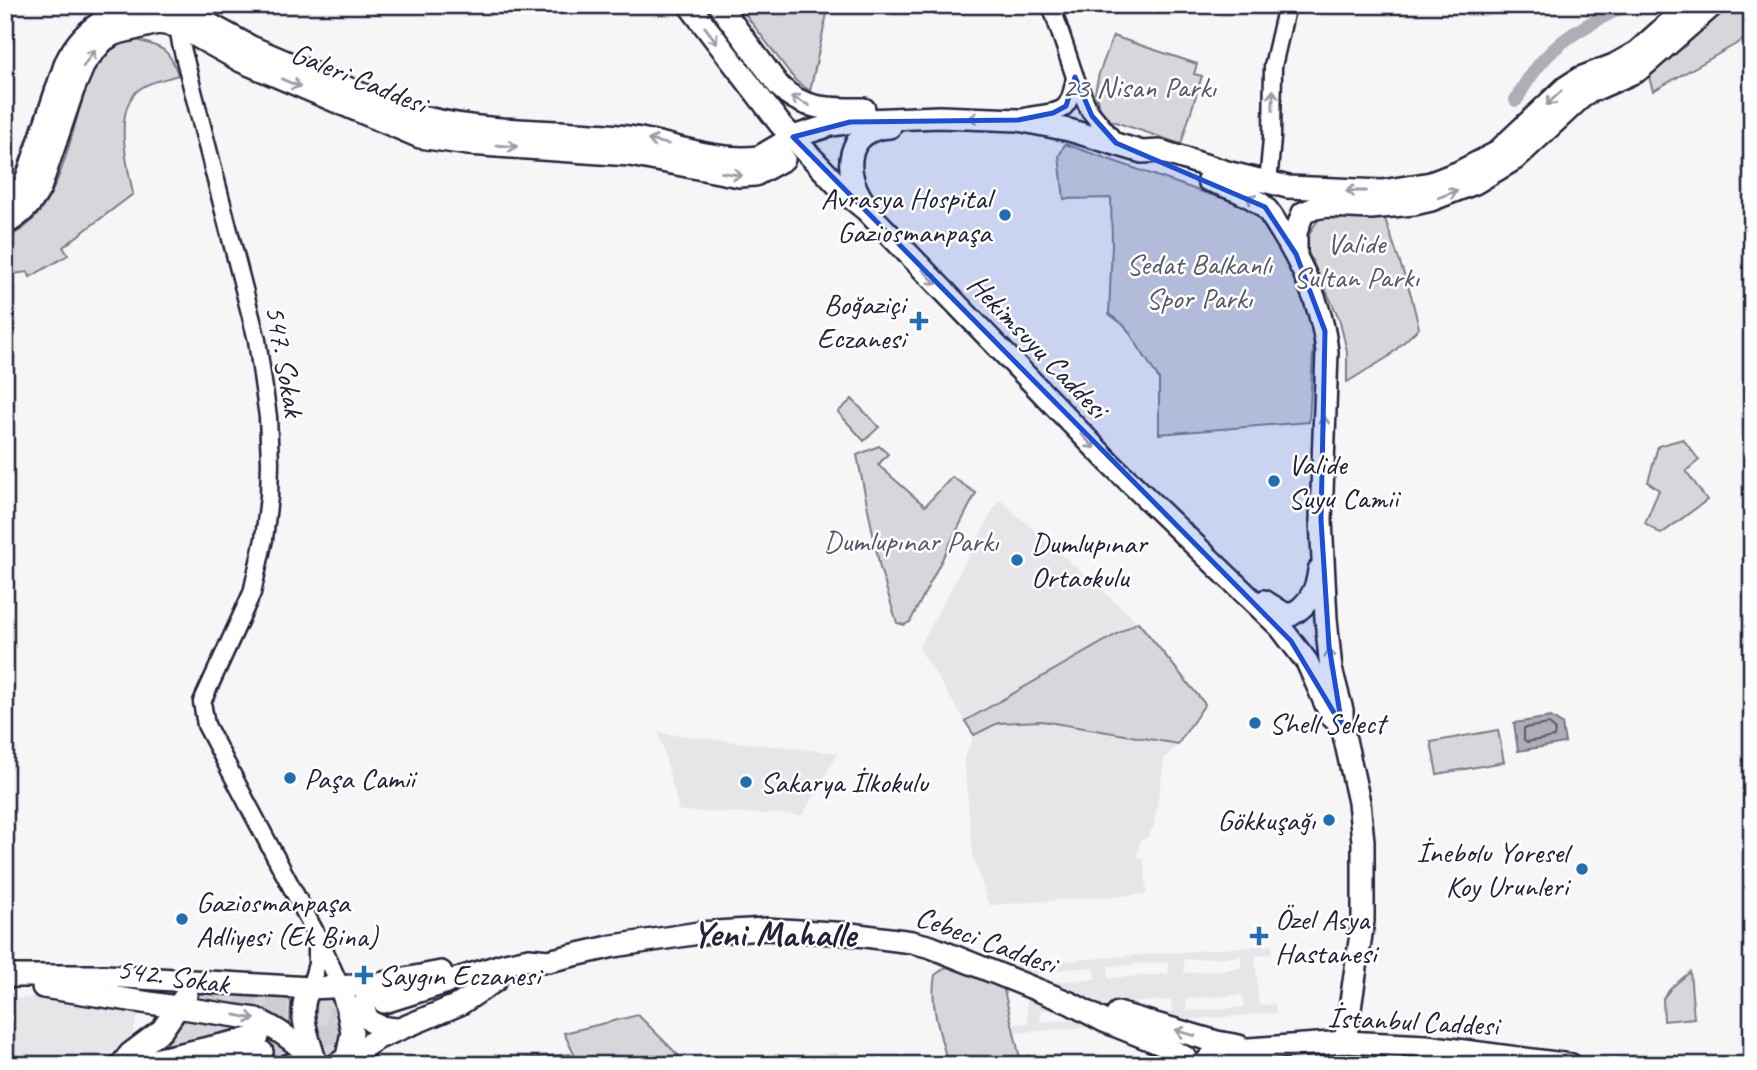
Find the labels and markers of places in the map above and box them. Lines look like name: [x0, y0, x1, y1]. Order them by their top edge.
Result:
place label: Avrasya Hospital Gaziosmanpaşa: [821, 179, 996, 251]
marker: Avrasya Hospital Gaziosmanpaşa: [997, 207, 1013, 223]
place label: Boğaziçi Eczanesi: [817, 285, 908, 357]
marker: Boğaziçi Eczanesi: [911, 313, 927, 329]
place label: Valide Suyu Camii: [1288, 445, 1401, 517]
marker: Valide Suyu Camii: [1266, 473, 1282, 489]
place label: Dumlupınar Ortaokulu: [1031, 524, 1149, 596]
marker: Dumlupınar Ortaokulu: [1009, 552, 1025, 568]
place label: Shell Select: [1269, 704, 1389, 742]
marker: Shell Select: [1247, 715, 1263, 731]
place label: Paşa Camii: [304, 759, 418, 797]
place label: Sakarya İlkokulu: [760, 763, 930, 801]
marker: Paşa Camii: [282, 770, 298, 786]
marker: Sakarya İlkokulu: [738, 774, 754, 790]
place label: Gökkuşağı: [1217, 801, 1316, 839]
marker: Gökkuşağı: [1321, 812, 1337, 828]
place label: İnebolu Yoresel Koy Urunleri: [1416, 833, 1573, 905]
marker: İnebolu Yoresel Koy Urunleri: [1574, 861, 1590, 877]
place label: Gaziosmanpaşa Adliyesi (Ek Bina): [196, 883, 380, 955]
place label: Özel Asya Hastanesi: [1275, 900, 1380, 972]
marker: Gaziosmanpaşa Adliyesi (Ek Bina): [174, 911, 190, 927]
marker: Özel Asya Hastanesi: [1249, 926, 1269, 946]
place label: Saygın Eczanesi: [378, 956, 543, 994]
marker: Saygın Eczanesi: [356, 967, 372, 983]

